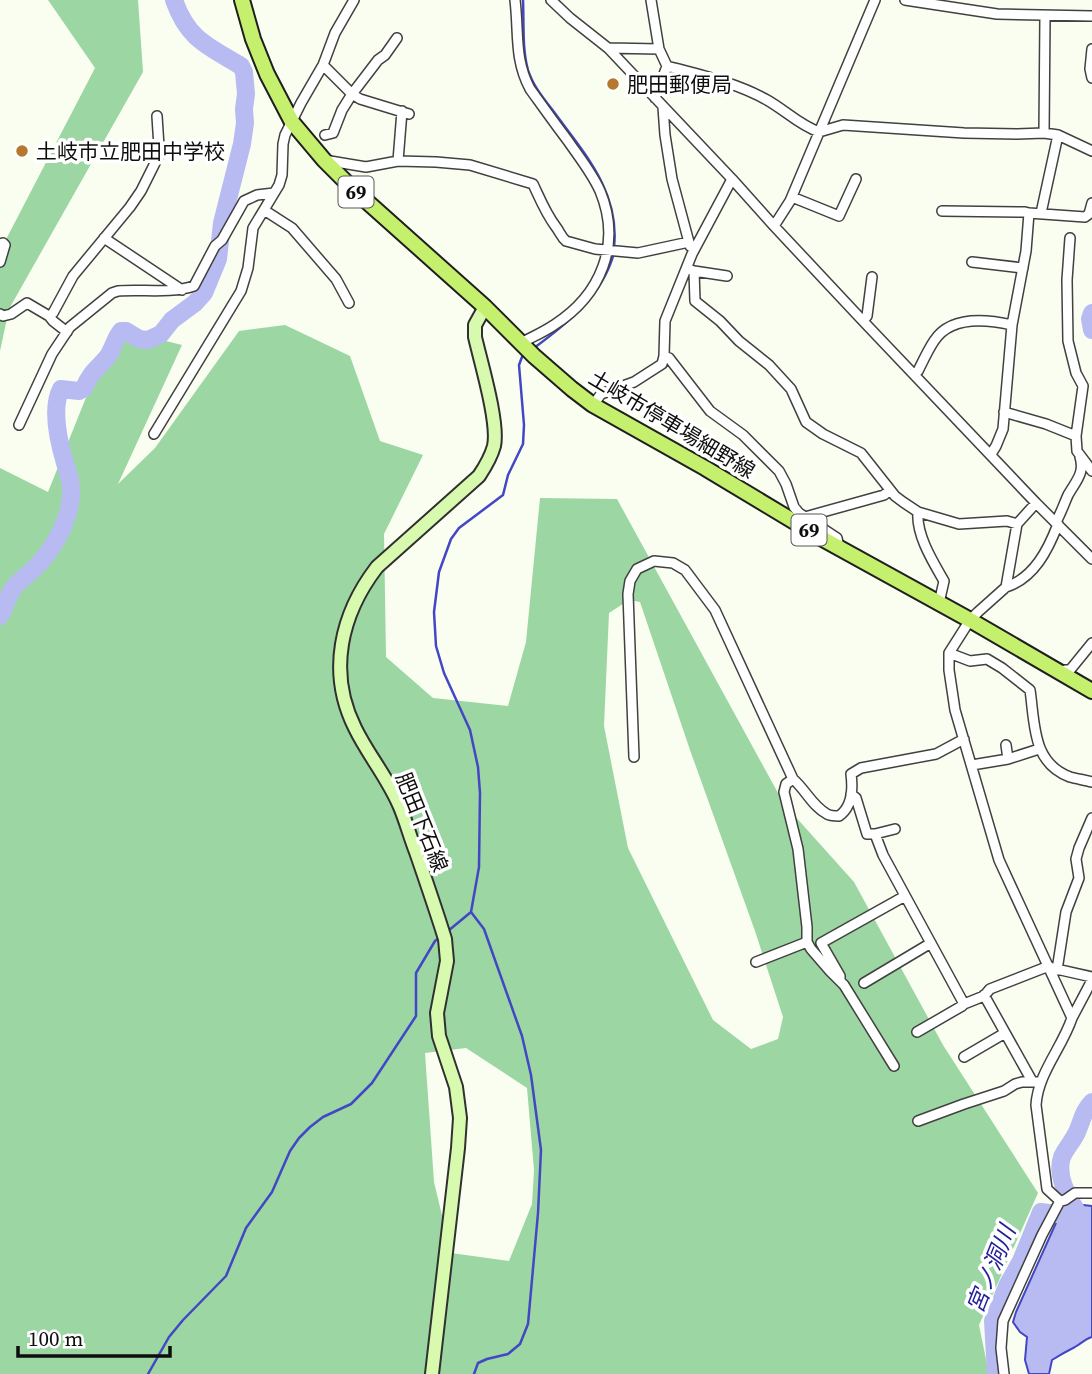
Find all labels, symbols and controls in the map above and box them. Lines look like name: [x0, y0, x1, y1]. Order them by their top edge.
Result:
place label: 肥田郵便局: [627, 70, 732, 99]
marker: 肥田郵便局: [605, 76, 621, 92]
place label: 土岐市立肥田中学校: [36, 137, 225, 166]
marker: 土岐市立肥田中学校: [14, 143, 30, 159]
road number: 69: [338, 176, 374, 208]
street label: 土岐市停車場細野線: [584, 363, 760, 485]
road number: 69: [792, 514, 826, 545]
street label: 肥田下石線: [389, 768, 455, 876]
water label: 宮ノ洞川: [959, 1218, 1024, 1318]
scale bar: [18, 1314, 170, 1358]
text: 100 m: [28, 1324, 83, 1353]

